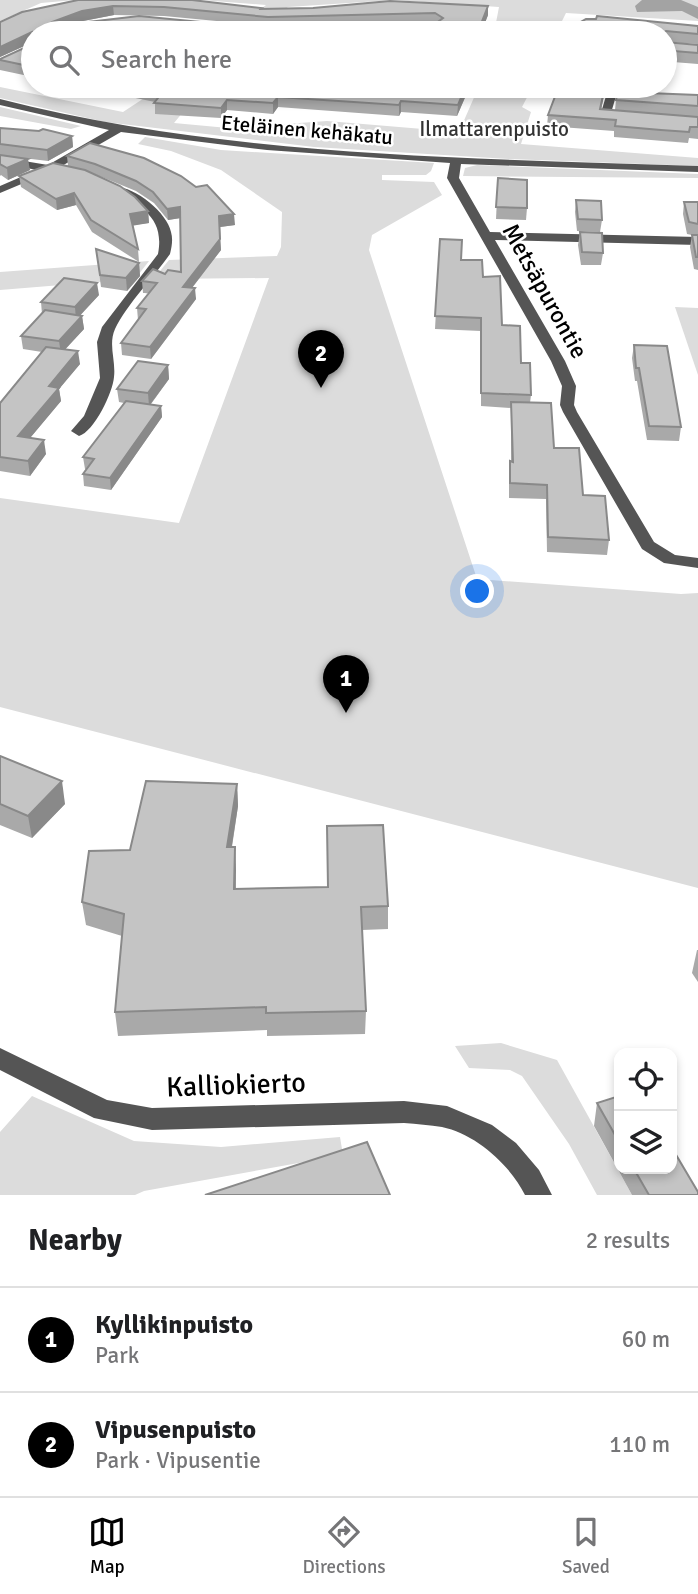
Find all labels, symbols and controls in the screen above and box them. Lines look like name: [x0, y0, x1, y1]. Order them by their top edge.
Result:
search box: [21, 21, 677, 98]
icon: search: [45, 41, 83, 79]
text: Search here: [101, 44, 232, 76]
street label: Eteläinen kehäkatu: [220, 110, 394, 150]
park label: Ilmattarenpuisto: [419, 116, 569, 142]
street label: Metsäpurontie: [496, 218, 594, 364]
pin: 2: [298, 330, 344, 388]
your location: [460, 574, 494, 608]
pin: 1: [323, 655, 369, 713]
map controls: [614, 1048, 677, 1174]
button: locate: [614, 1048, 677, 1111]
street label: Kalliokierto: [166, 1066, 306, 1104]
button: layers: [614, 1111, 677, 1174]
text: Nearby: [28, 1222, 122, 1259]
text: 2 results: [586, 1226, 670, 1255]
text: Kyllikinpuisto: [95, 1309, 253, 1341]
text: 1: [45, 1325, 57, 1354]
text: 60 m: [622, 1325, 670, 1354]
text: Park: [95, 1341, 139, 1370]
text: Vipusenpuisto: [95, 1414, 256, 1446]
text: 2: [45, 1430, 57, 1459]
text: 110 m: [609, 1430, 670, 1459]
text: Park · Vipusentie: [95, 1446, 261, 1475]
tab: Map: [88, 1513, 126, 1579]
tab: Directions: [303, 1513, 386, 1579]
tab: Saved: [562, 1513, 610, 1579]

